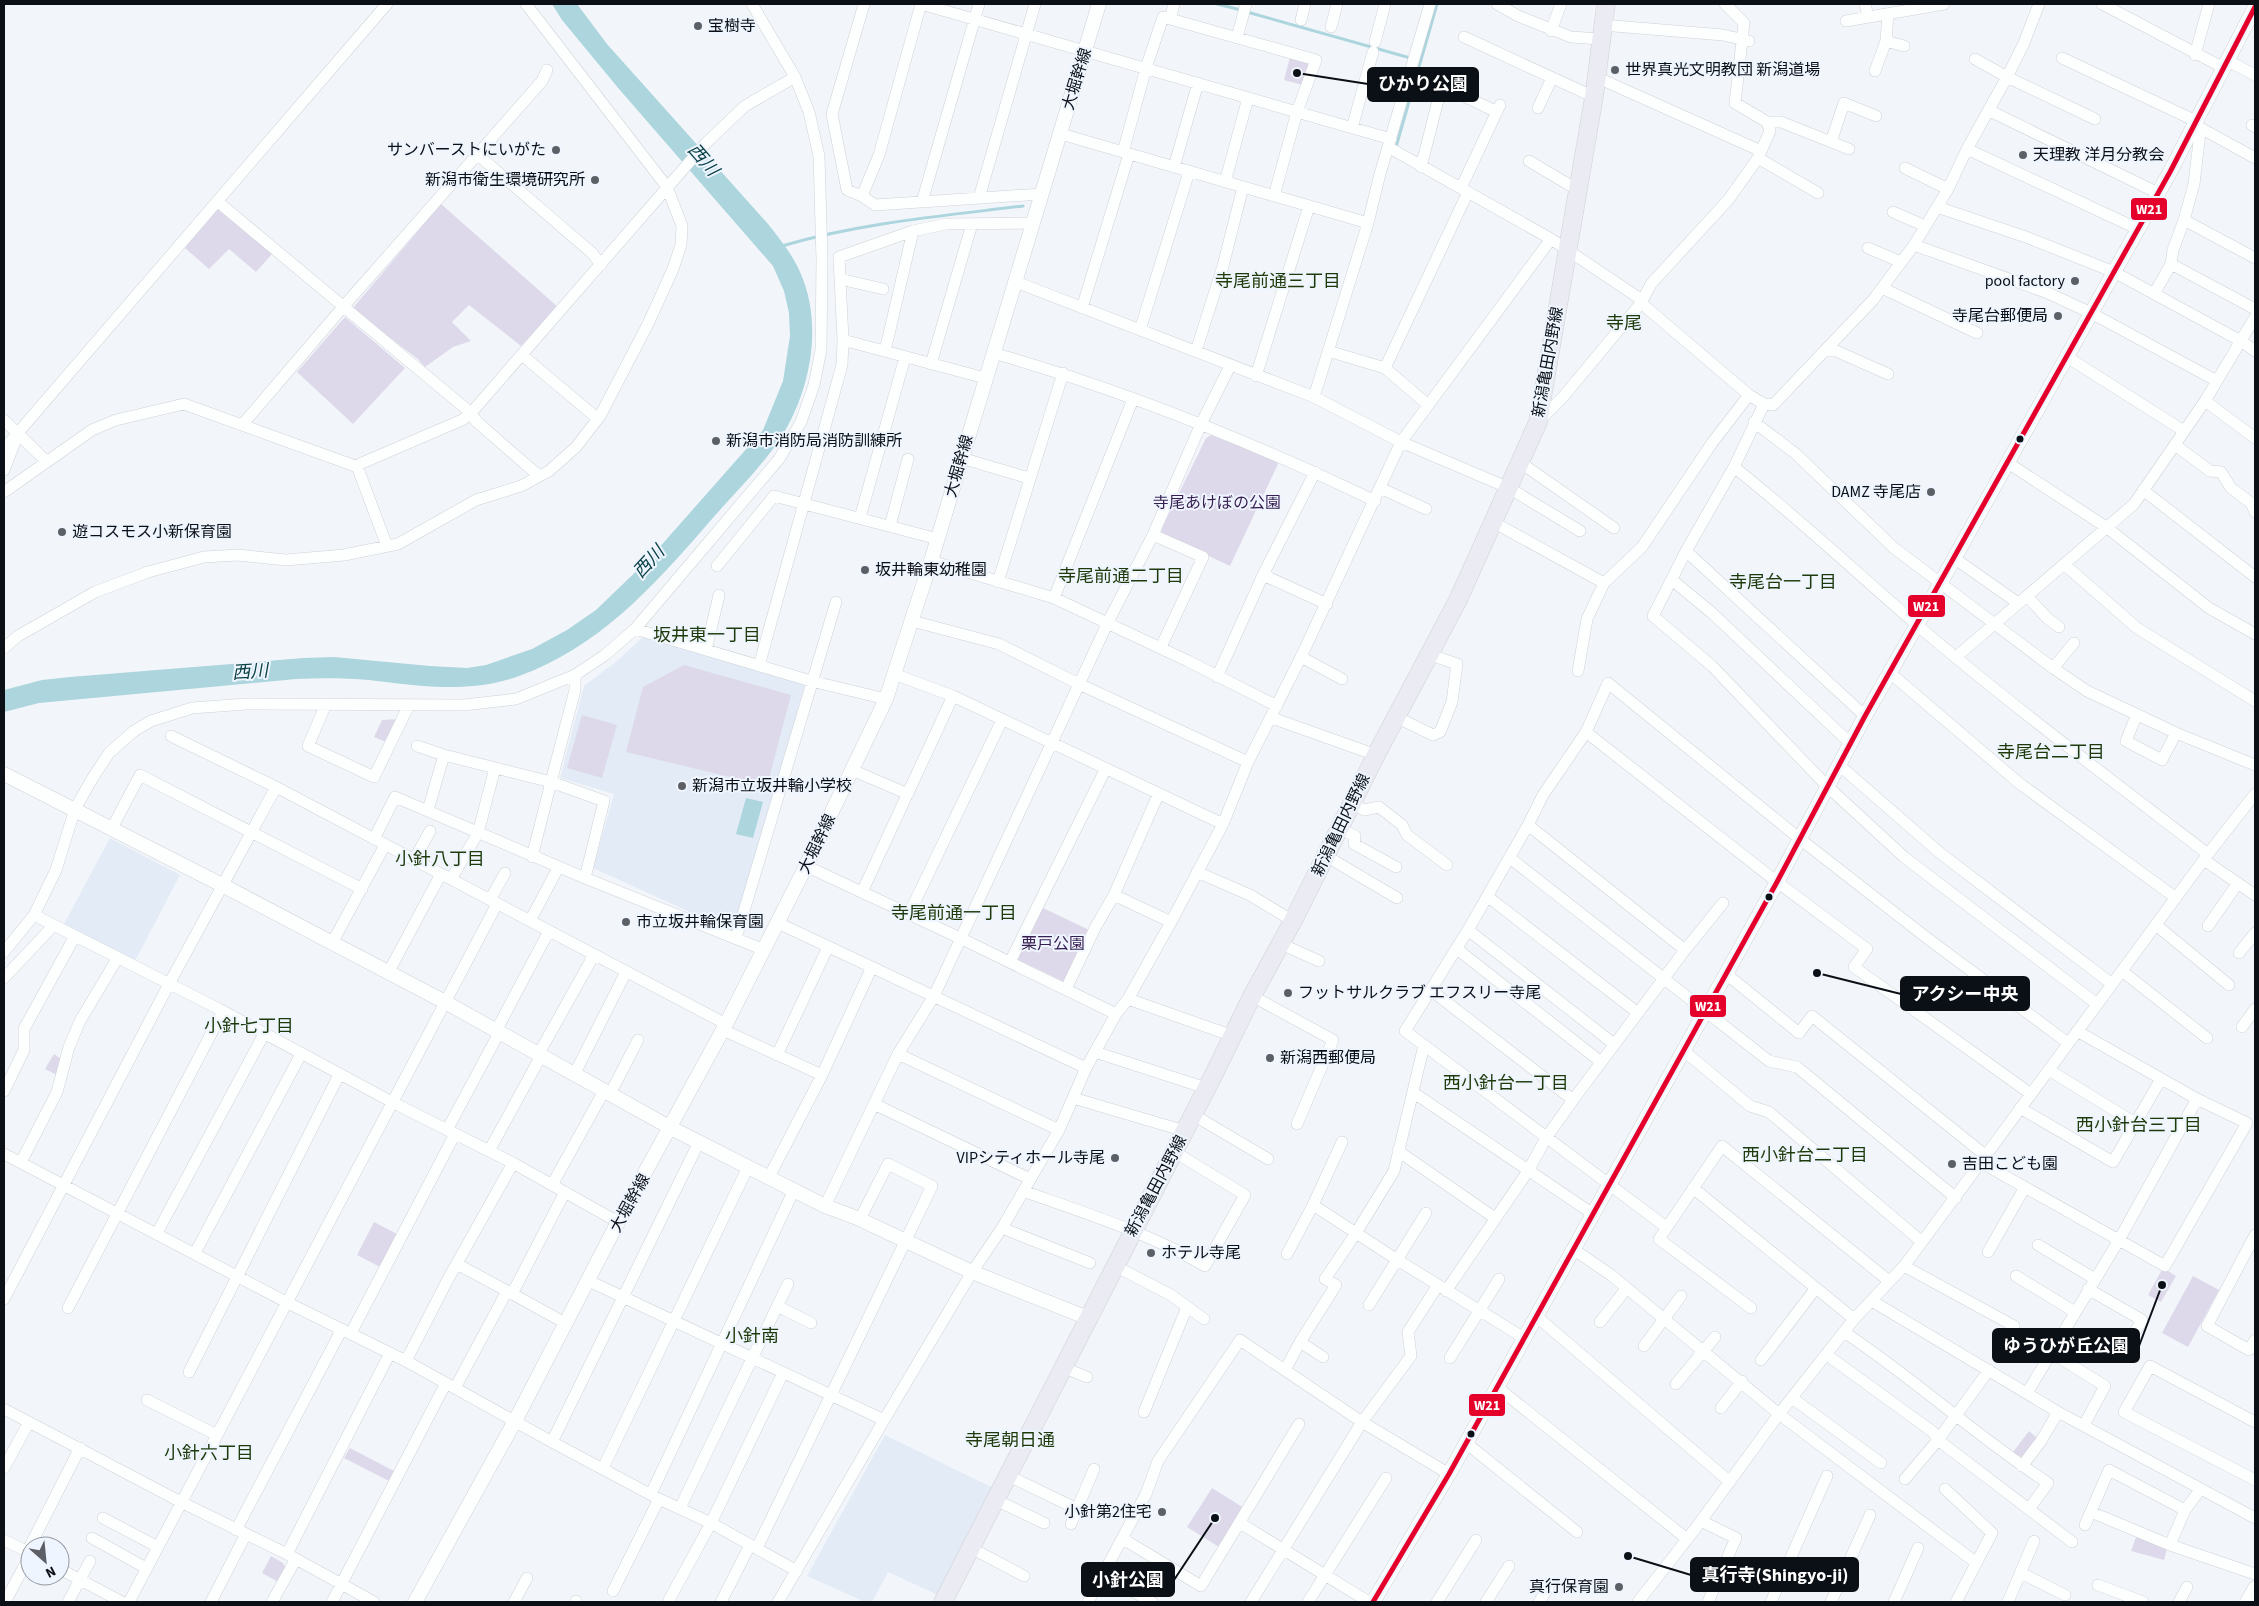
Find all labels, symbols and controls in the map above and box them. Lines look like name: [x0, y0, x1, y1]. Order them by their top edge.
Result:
place label: 宝樹寺: [708, 15, 756, 37]
marker: 宝樹寺: [692, 20, 704, 32]
street label: 大堀幹線: [1057, 45, 1097, 113]
place label: 世界真光文明教団 新潟道場: [1625, 59, 1820, 81]
marker: 世界真光文明教団 新潟道場: [1609, 64, 1621, 76]
callout: ひかり公園: [1368, 68, 1478, 101]
text: ひかり公園: [1378, 72, 1468, 97]
water label: 西川: [682, 138, 726, 183]
place label: サンバーストにいがた: [387, 139, 546, 161]
marker: サンバーストにいがた: [550, 144, 562, 156]
place label: 天理教 洋月分教会: [2033, 144, 2164, 166]
marker: 天理教 洋月分教会: [2017, 149, 2029, 161]
place label: 新潟市衛生環境研究所: [425, 169, 585, 191]
marker: 新潟市衛生環境研究所: [589, 174, 601, 186]
line badge: W21: [2130, 197, 2168, 221]
text: W21: [2136, 200, 2162, 220]
district label: 寺尾前通三丁目: [1215, 269, 1341, 294]
place label: pool factory: [1985, 270, 2066, 292]
marker: pool factory: [2069, 275, 2081, 287]
street label: 新潟亀田内野線: [1527, 305, 1569, 419]
place label: 寺尾台郵便局: [1952, 305, 2048, 327]
marker: 寺尾台郵便局: [2052, 310, 2064, 322]
district label: 寺尾: [1606, 311, 1642, 336]
place label: 新潟市消防局消防訓練所: [726, 430, 902, 452]
street label: 大堀幹線: [940, 432, 978, 500]
unlabelled marker: [2015, 434, 2025, 444]
marker: 新潟市消防局消防訓練所: [710, 435, 722, 447]
place label: DAMZ 寺尾店: [1831, 481, 1921, 503]
marker: DAMZ 寺尾店: [1925, 486, 1937, 498]
park label: 寺尾あけぼの公園: [1153, 492, 1281, 514]
place label: 遊コスモス小新保育園: [72, 521, 232, 543]
marker: 遊コスモス小新保育園: [56, 526, 68, 538]
water label: 西川: [628, 539, 672, 584]
place label: 坂井輪東幼稚園: [875, 559, 987, 581]
marker: 坂井輪東幼稚園: [859, 564, 871, 576]
district label: 寺尾前通二丁目: [1058, 564, 1184, 589]
district label: 寺尾台一丁目: [1729, 570, 1837, 595]
line badge: W21: [1907, 594, 1946, 618]
text: W21: [1913, 597, 1939, 617]
district label: 坂井東一丁目: [653, 623, 761, 648]
water label: 西川: [231, 658, 271, 686]
district label: 寺尾台二丁目: [1997, 740, 2105, 765]
street label: 新潟亀田内野線: [1307, 770, 1375, 880]
place label: 新潟市立坂井輪小学校: [692, 775, 852, 797]
marker: 新潟市立坂井輪小学校: [676, 780, 688, 792]
street label: 大堀幹線: [793, 810, 841, 878]
district label: 小針八丁目: [395, 847, 485, 872]
unlabelled marker: [1764, 892, 1774, 902]
district label: 寺尾前通一丁目: [891, 901, 1017, 926]
place label: 市立坂井輪保育園: [636, 911, 764, 933]
marker: 市立坂井輪保育園: [620, 916, 632, 928]
park label: 栗戸公園: [1021, 933, 1085, 955]
callout: アクシー中央: [1901, 977, 2029, 1010]
place label: フットサルクラブ エフスリー寺尾: [1298, 982, 1541, 1004]
text: アクシー中央: [1911, 982, 2019, 1007]
marker: フットサルクラブ エフスリー寺尾: [1282, 987, 1294, 999]
line badge: W21: [1689, 994, 1727, 1018]
text: W21: [1695, 997, 1721, 1017]
district label: 小針七丁目: [204, 1014, 294, 1039]
place label: 新潟西郵便局: [1280, 1047, 1376, 1069]
marker: 新潟西郵便局: [1264, 1052, 1276, 1064]
district label: 西小針台一丁目: [1443, 1071, 1569, 1096]
district label: 西小針台三丁目: [2076, 1113, 2202, 1138]
street label: 新潟亀田内野線: [1120, 1131, 1192, 1241]
district label: 西小針台二丁目: [1742, 1143, 1868, 1168]
place label: VIPシティホール寺尾: [956, 1147, 1105, 1169]
marker: VIPシティホール寺尾: [1109, 1152, 1121, 1164]
place label: 吉田こども園: [1962, 1153, 2058, 1175]
marker: 吉田こども園: [1946, 1158, 1958, 1170]
street label: 大堀幹線: [605, 1170, 655, 1236]
place label: ホテル寺尾: [1161, 1242, 1241, 1264]
marker: ホテル寺尾: [1145, 1247, 1157, 1259]
district label: 小針南: [725, 1324, 779, 1349]
callout: ゆうひが丘公園: [1993, 1329, 2139, 1362]
text: ゆうひが丘公園: [2003, 1334, 2129, 1359]
line badge: W21: [1468, 1393, 1506, 1417]
text: W21: [1474, 1396, 1500, 1416]
district label: 寺尾朝日通: [965, 1428, 1055, 1453]
unlabelled marker: [1466, 1429, 1476, 1439]
district label: 小針六丁目: [164, 1441, 254, 1466]
place label: 小針第2住宅: [1064, 1501, 1152, 1523]
marker: 小針第2住宅: [1156, 1506, 1168, 1518]
north arrow: [20, 1536, 70, 1586]
callout: 真行寺(Shingyo-ji): [1691, 1558, 1858, 1591]
text: N: [42, 1561, 59, 1583]
callout: 小針公園: [1082, 1563, 1174, 1596]
text: 真行寺(Shingyo-ji): [1702, 1563, 1848, 1588]
text: 小針公園: [1092, 1568, 1164, 1593]
place label: 真行保育園: [1529, 1576, 1609, 1598]
marker: 真行保育園: [1613, 1581, 1625, 1593]

